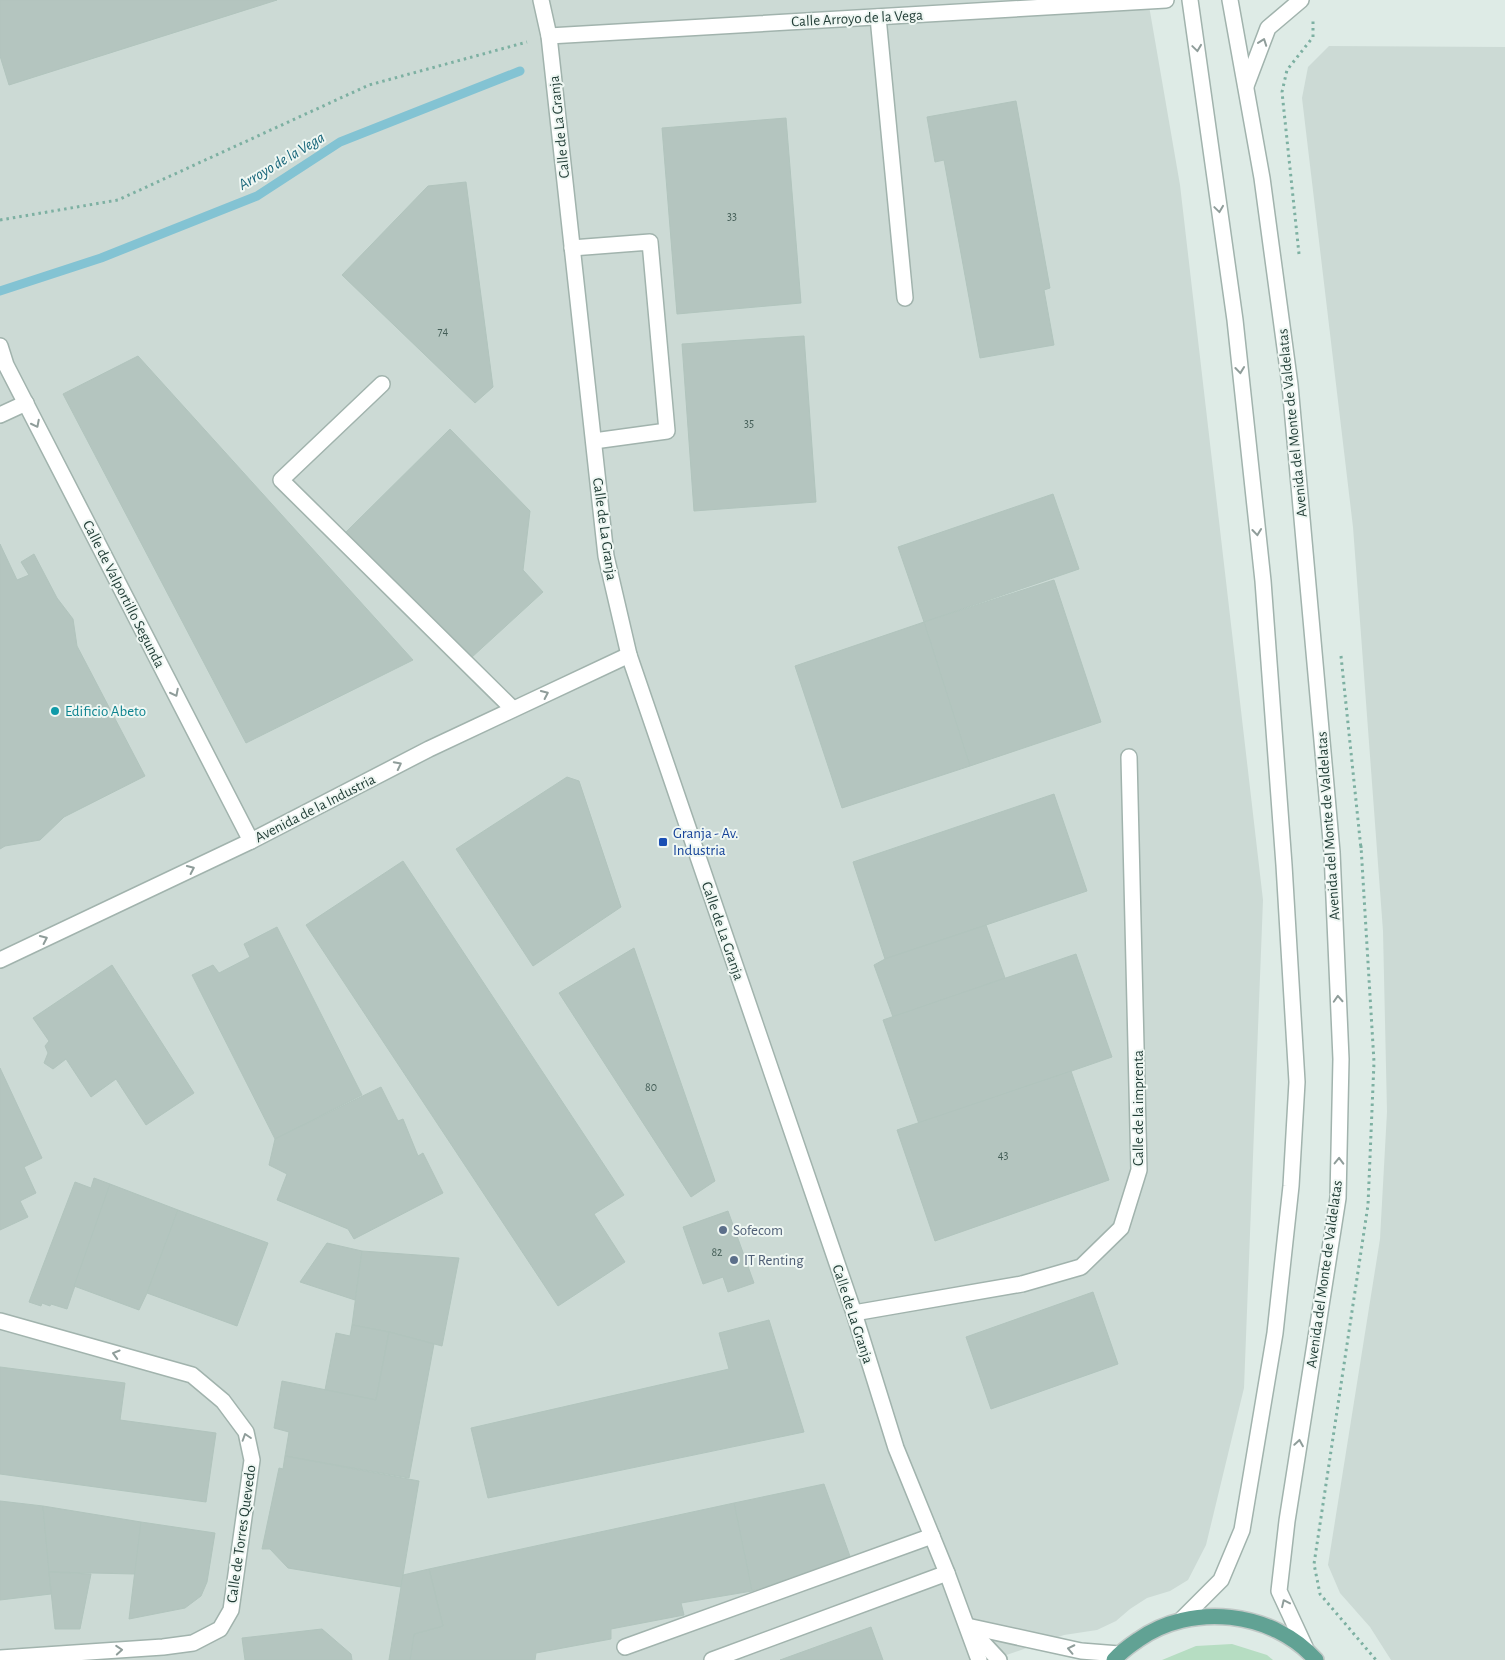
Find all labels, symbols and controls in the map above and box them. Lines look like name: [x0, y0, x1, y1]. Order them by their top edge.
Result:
street label: Calle Arroyo de la Vega: [791, 8, 923, 29]
one-way arrow: [1257, 38, 1267, 46]
one-way arrow: [1191, 45, 1202, 53]
street label: Calle de La Granja: [547, 75, 572, 179]
water label: Arroyo de la Vega: [235, 129, 327, 193]
one-way arrow: [1214, 205, 1224, 214]
house number: 33: [727, 210, 737, 222]
house number: 74: [438, 325, 449, 337]
street label: Avenida del Monte de Valdelatas: [1275, 328, 1310, 518]
one-way arrow: [1234, 367, 1245, 375]
house number: 35: [744, 417, 754, 429]
one-way arrow: [30, 418, 40, 427]
street label: Calle de La Granja: [590, 477, 619, 581]
street label: Calle de Valportillo Segunda: [80, 518, 167, 670]
one-way arrow: [1252, 528, 1263, 536]
one-way arrow: [169, 687, 179, 696]
one-way arrow: [540, 690, 549, 701]
place label: Edificio Abeto: [65, 704, 146, 719]
marker: Edificio Abeto: [49, 705, 61, 717]
street label: Avenida del Monte de Valdelatas: [1314, 731, 1343, 921]
one-way arrow: [393, 761, 402, 771]
street label: Avenida de la Industria: [253, 772, 378, 845]
place label: Granja - Av. Industria: [673, 826, 739, 858]
marker: Granja - Av. Industria: [657, 836, 669, 848]
one-way arrow: [186, 865, 195, 876]
street label: Calle de La Granja: [699, 880, 746, 982]
one-way arrow: [39, 935, 48, 945]
one-way arrow: [1333, 995, 1344, 1003]
street label: Calle de la imprenta: [1131, 1050, 1146, 1166]
house number: 80: [645, 1081, 657, 1093]
house number: 43: [998, 1149, 1008, 1161]
one-way arrow: [1334, 1157, 1344, 1165]
street label: Avenida del Monte de Valdelatas: [1304, 1179, 1345, 1369]
place label: Sofecom: [733, 1223, 783, 1238]
marker: Sofecom: [717, 1224, 729, 1236]
house number: 82: [711, 1246, 723, 1258]
place label: IT Renting: [744, 1253, 804, 1268]
marker: IT Renting: [728, 1254, 740, 1266]
street label: Calle de La Granja: [829, 1263, 876, 1366]
one-way arrow: [113, 1349, 121, 1359]
one-way arrow: [242, 1433, 252, 1442]
one-way arrow: [1294, 1439, 1304, 1448]
street label: Calle de Torres Quevedo: [224, 1464, 259, 1604]
one-way arrow: [1281, 1599, 1291, 1608]
one-way arrow: [1066, 1644, 1075, 1655]
one-way arrow: [115, 1645, 123, 1656]

